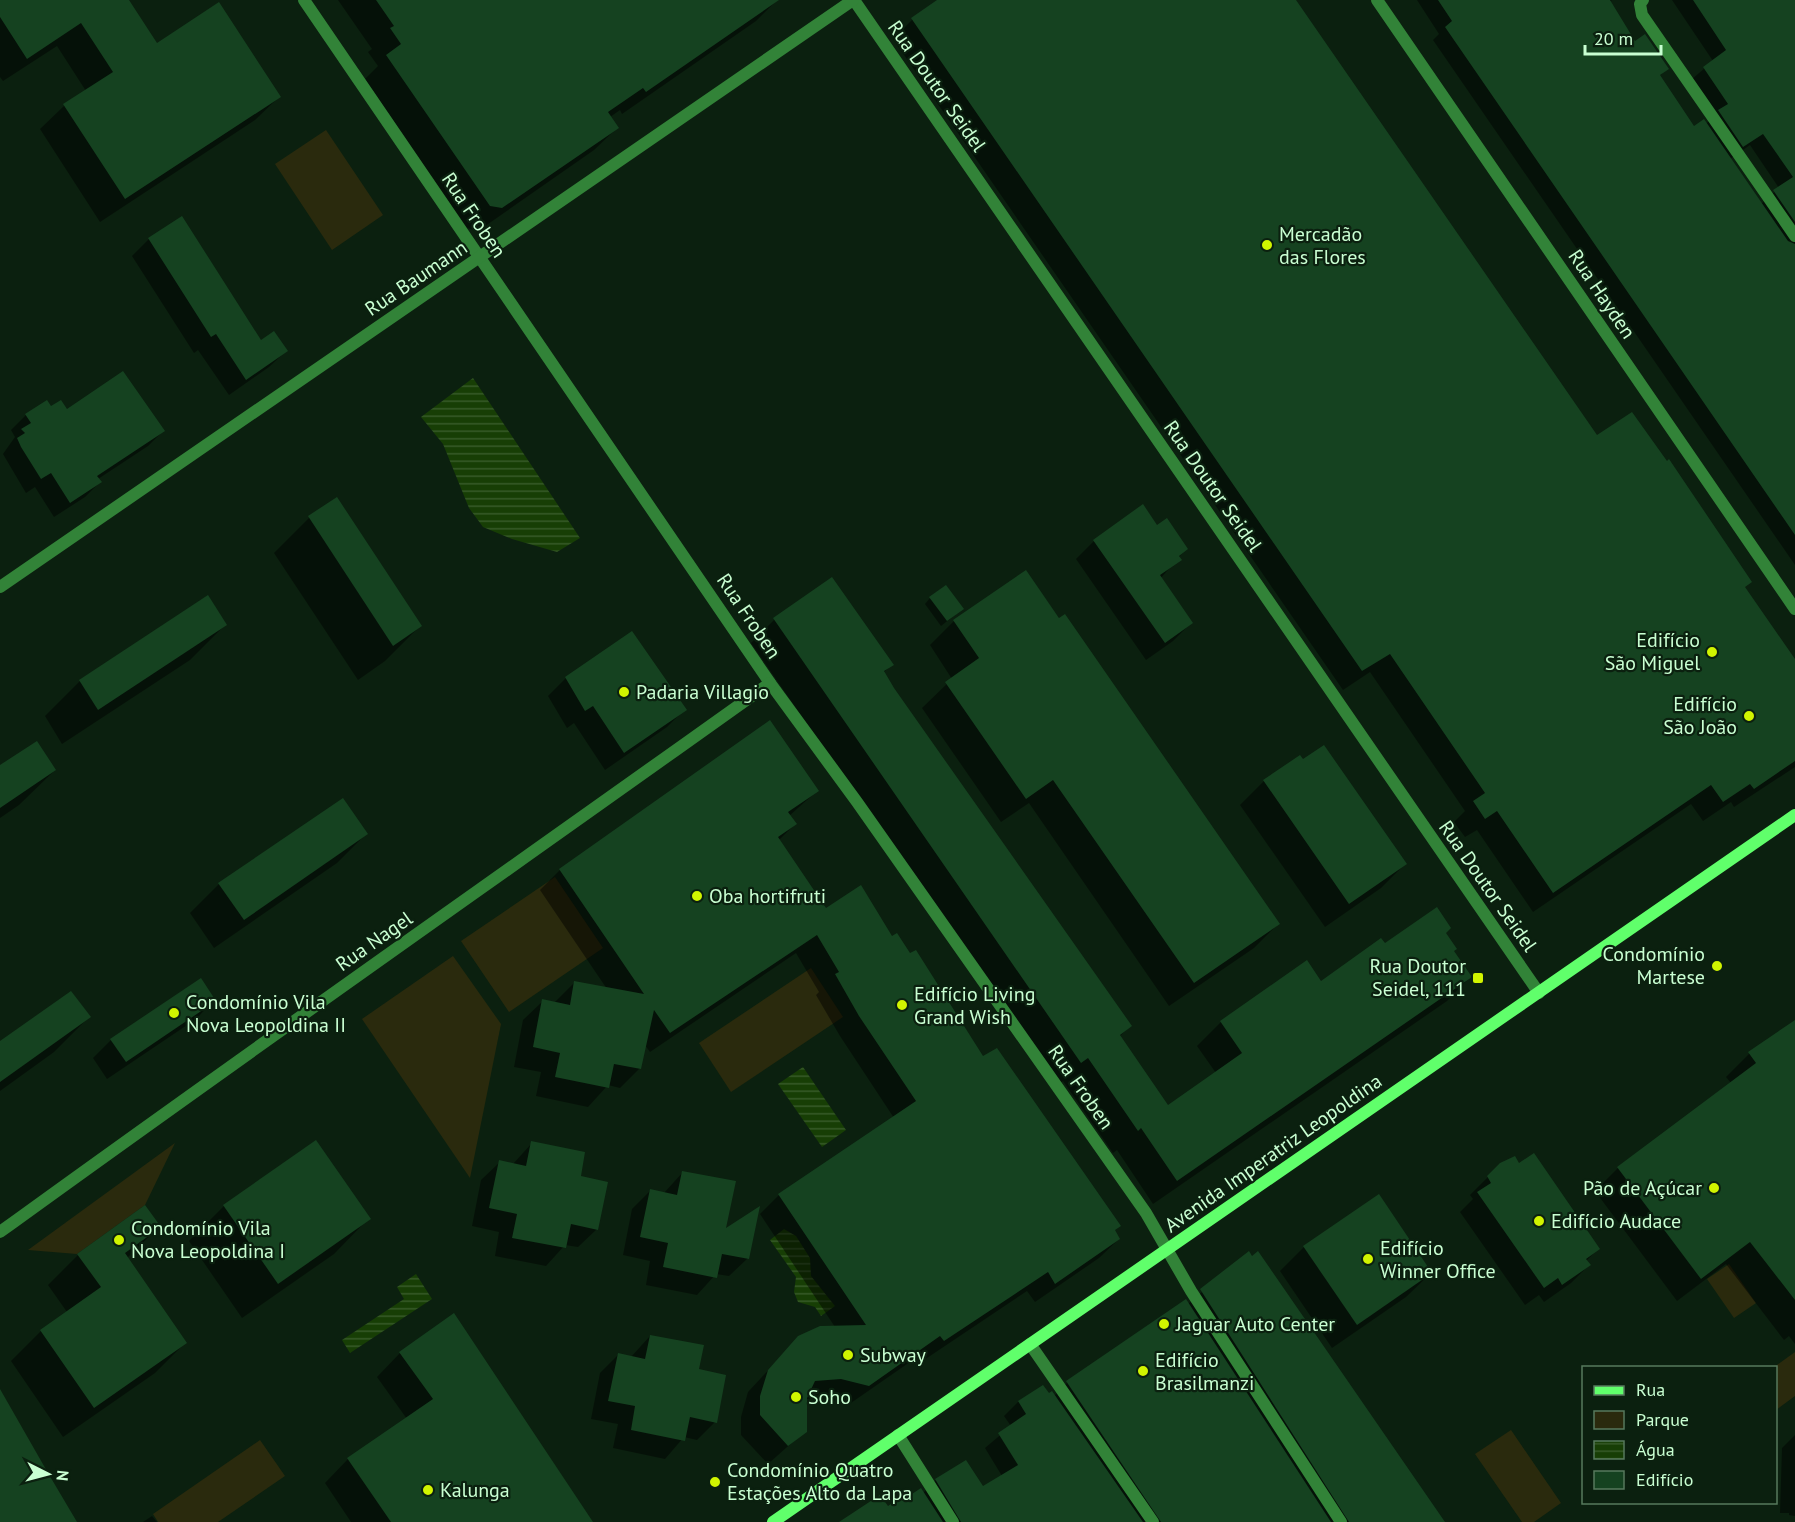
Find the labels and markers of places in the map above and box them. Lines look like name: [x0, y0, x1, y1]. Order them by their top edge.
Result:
place label: Mercadão das Flores: [1279, 221, 1366, 270]
marker: Mercadão das Flores: [1260, 238, 1274, 252]
place label: Edifício São Miguel: [1605, 627, 1700, 676]
marker: Edifício São Miguel: [1705, 645, 1719, 659]
place label: Padaria Villagio: [636, 679, 769, 705]
marker: Padaria Villagio: [617, 685, 631, 699]
place label: Edifício São João: [1663, 691, 1737, 740]
marker: Edifício São João: [1742, 709, 1756, 723]
place label: Oba hortifruti: [709, 883, 826, 909]
marker: Oba hortifruti: [690, 889, 704, 903]
place label: Condomínio Martese: [1603, 941, 1705, 990]
place label: Rua Doutor Seidel, 111: [1370, 953, 1466, 1002]
marker: Condomínio Martese: [1710, 959, 1724, 973]
marker: Rua Doutor Seidel, 111: [1471, 971, 1485, 985]
place label: Edifício Living Grand Wish: [914, 981, 1035, 1030]
place label: Condomínio Vila Nova Leopoldina II: [186, 989, 346, 1038]
marker: Edifício Living Grand Wish: [895, 998, 909, 1012]
marker: Condomínio Vila Nova Leopoldina II: [167, 1006, 181, 1020]
place label: Pão de Açúcar: [1583, 1175, 1702, 1201]
marker: Pão de Açúcar: [1707, 1181, 1721, 1195]
place label: Edifício Audace: [1551, 1208, 1681, 1234]
marker: Edifício Audace: [1532, 1214, 1546, 1228]
place label: Condomínio Vila Nova Leopoldina I: [131, 1215, 285, 1264]
marker: Condomínio Vila Nova Leopoldina I: [112, 1233, 126, 1247]
place label: Edifício Winner Office: [1380, 1235, 1496, 1284]
marker: Edifício Winner Office: [1361, 1252, 1375, 1266]
place label: Jaguar Auto Center: [1175, 1311, 1335, 1337]
marker: Jaguar Auto Center: [1157, 1317, 1171, 1331]
place label: Subway: [860, 1342, 927, 1368]
place label: Edifício Brasilmanzi: [1155, 1347, 1254, 1396]
marker: Subway: [841, 1348, 855, 1362]
marker: Edifício Brasilmanzi: [1136, 1364, 1150, 1378]
place label: Soho: [808, 1384, 851, 1410]
marker: Soho: [789, 1390, 803, 1404]
place label: Condomínio Quatro Estações Alto da Lapa: [727, 1457, 912, 1506]
marker: Condomínio Quatro Estações Alto da Lapa: [708, 1475, 722, 1489]
place label: Kalunga: [440, 1477, 510, 1503]
marker: Kalunga: [421, 1483, 435, 1497]

